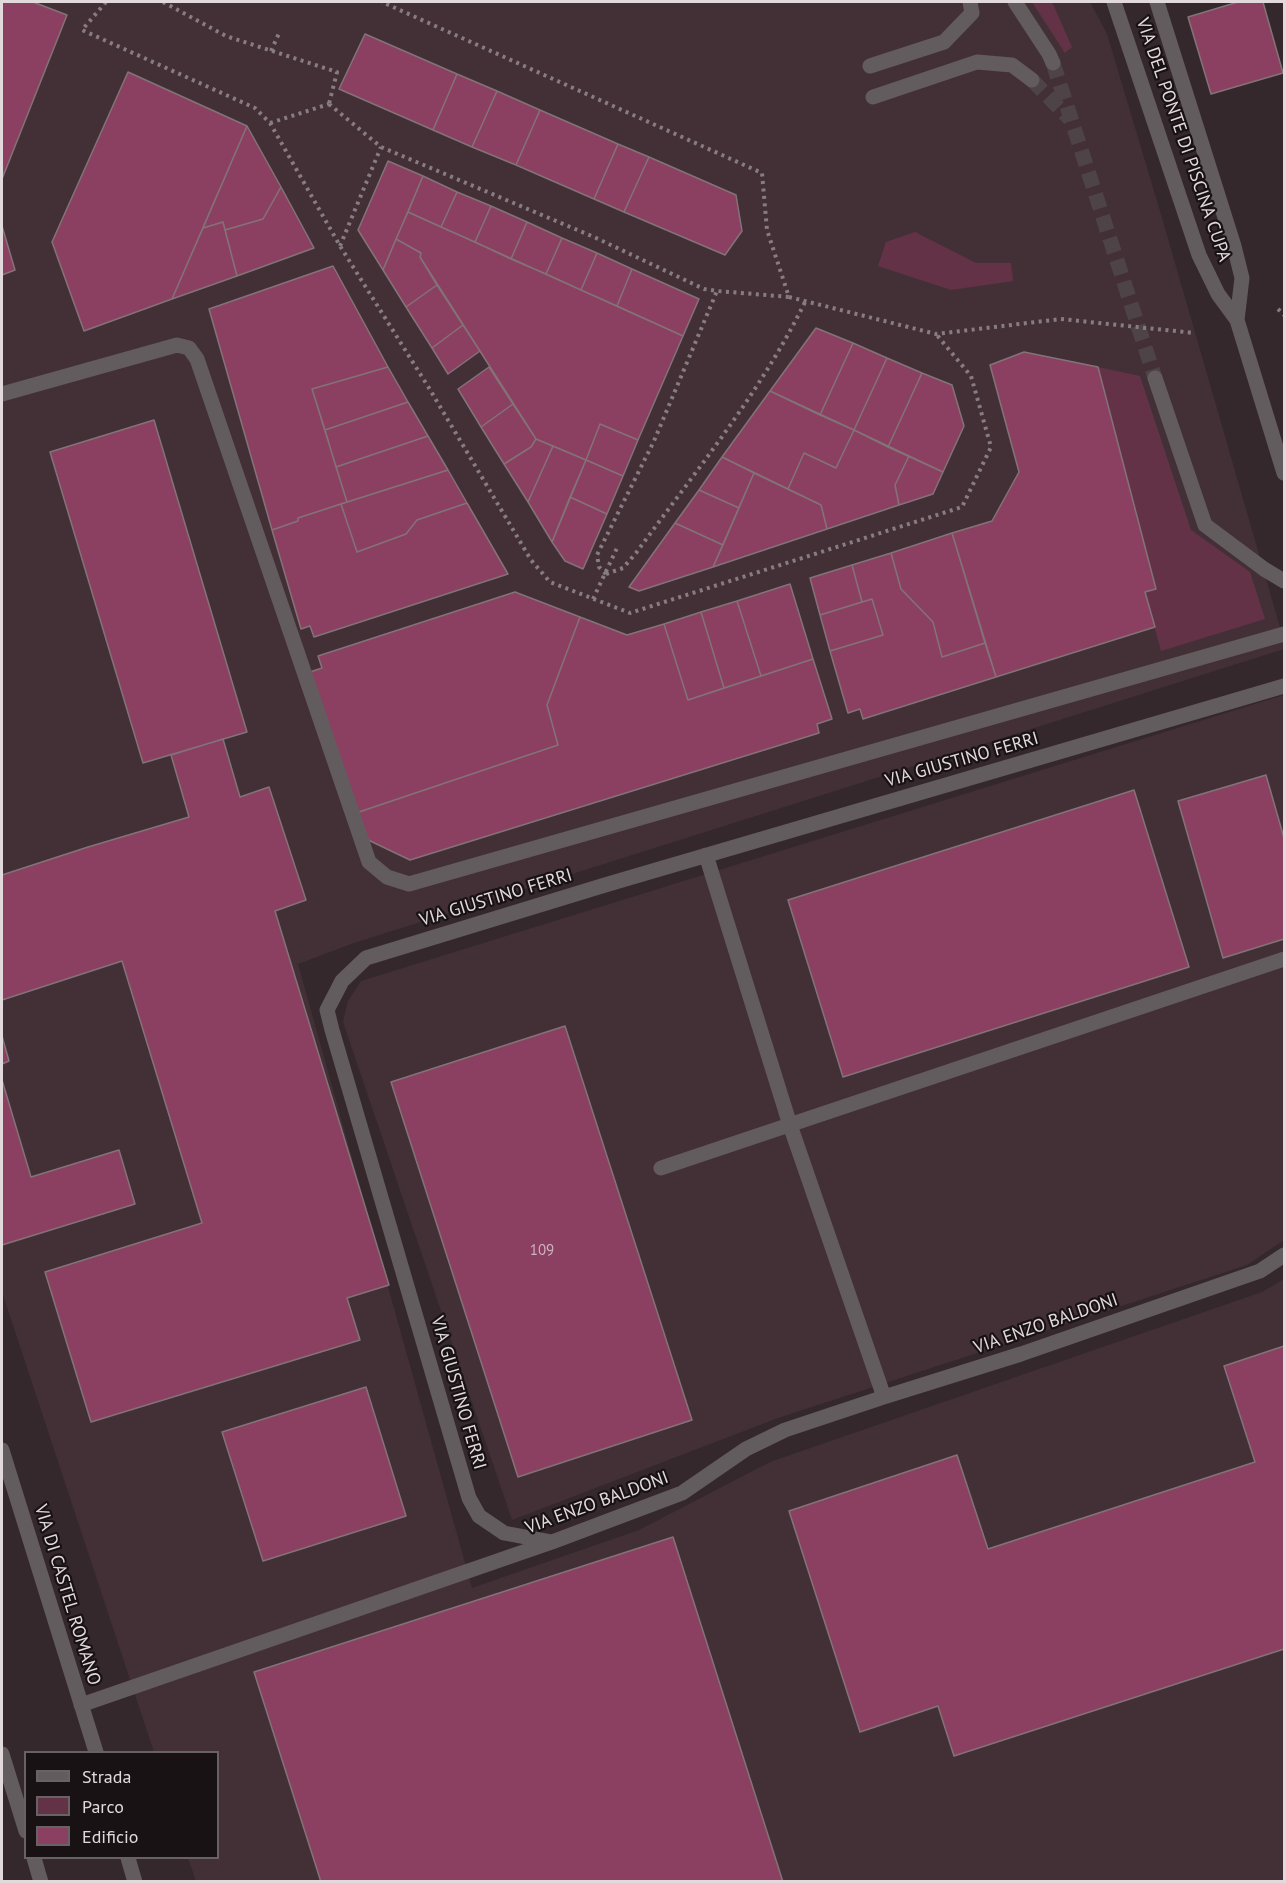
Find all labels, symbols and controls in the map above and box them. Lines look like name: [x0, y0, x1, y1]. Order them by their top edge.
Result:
street label: VIA DEL PONTE DI PISCINA CUPA: [1131, 15, 1235, 265]
street label: VIA GIUSTINO FERRI: [883, 728, 1041, 792]
street label: VIA GIUSTINO FERRI: [417, 865, 575, 931]
house number: 109: [530, 1242, 554, 1260]
street label: VIA ENZO BALDONI: [971, 1289, 1121, 1359]
street label: VIA GIUSTINO FERRI: [426, 1314, 490, 1472]
street label: VIA ENZO BALDONI: [522, 1467, 672, 1539]
street label: VIA DI CASTEL ROMANO: [29, 1502, 105, 1688]
legend: [24, 1751, 219, 1859]
text: Strada: [82, 1765, 131, 1788]
text: Parco: [82, 1795, 124, 1818]
text: Edificio: [82, 1825, 138, 1848]

